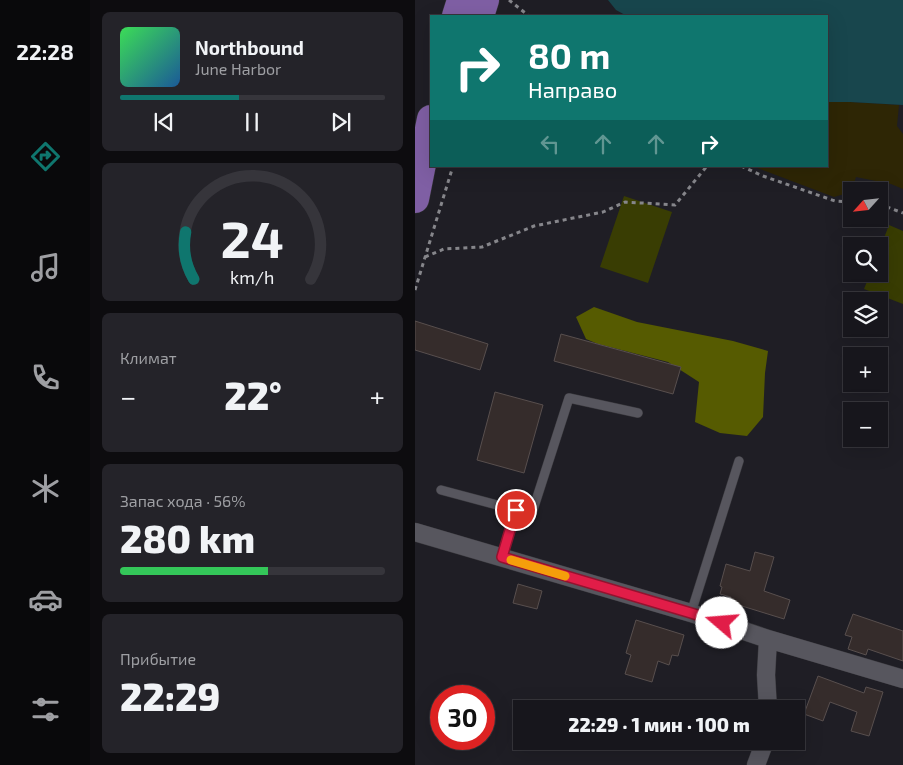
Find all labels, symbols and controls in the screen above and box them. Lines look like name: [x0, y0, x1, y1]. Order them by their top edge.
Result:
text: 80 m: [528, 34, 610, 76]
icon: right: [445, 35, 510, 100]
text: Northbound: [195, 36, 304, 59]
text: 22:28: [16, 38, 74, 64]
text: June Harbor: [195, 59, 282, 78]
text: Направо: [528, 76, 617, 102]
icon: previous: [150, 108, 178, 136]
icon: pause: [238, 108, 266, 136]
icon: next: [327, 108, 355, 136]
icon: left: [536, 130, 564, 158]
icon: ahead: [589, 130, 617, 158]
icon: ahead: [642, 130, 670, 158]
icon: right: [695, 130, 723, 158]
icon: directions: [28, 139, 63, 174]
north arrow: [843, 182, 887, 228]
map controls: [843, 182, 888, 447]
text: 24: [221, 206, 284, 268]
button: search: [843, 237, 888, 282]
icon: music: [28, 250, 63, 285]
text: km/h: [230, 266, 275, 288]
button: layers: [843, 292, 888, 337]
button: +: [843, 347, 888, 392]
text: Климат: [120, 348, 177, 367]
icon: phone: [28, 360, 63, 395]
text: 22°: [224, 372, 282, 418]
text: −: [120, 379, 136, 413]
text: +: [370, 379, 385, 413]
button: −: [843, 402, 888, 447]
icon: climate: [28, 471, 63, 506]
pin: [495, 489, 537, 531]
text: Запас хода · 56%: [120, 491, 246, 510]
icon: arrive: [502, 496, 530, 524]
text: 280 km: [120, 515, 255, 561]
icon: car: [28, 582, 63, 617]
position arrow: [695, 596, 747, 648]
text: Прибытие: [120, 649, 196, 668]
text: 22:29: [120, 673, 220, 719]
speed limit sign: 30: [430, 685, 495, 750]
icon: filters: [28, 692, 63, 727]
text: 22:29 · 1 мин · 100 m: [568, 713, 750, 736]

